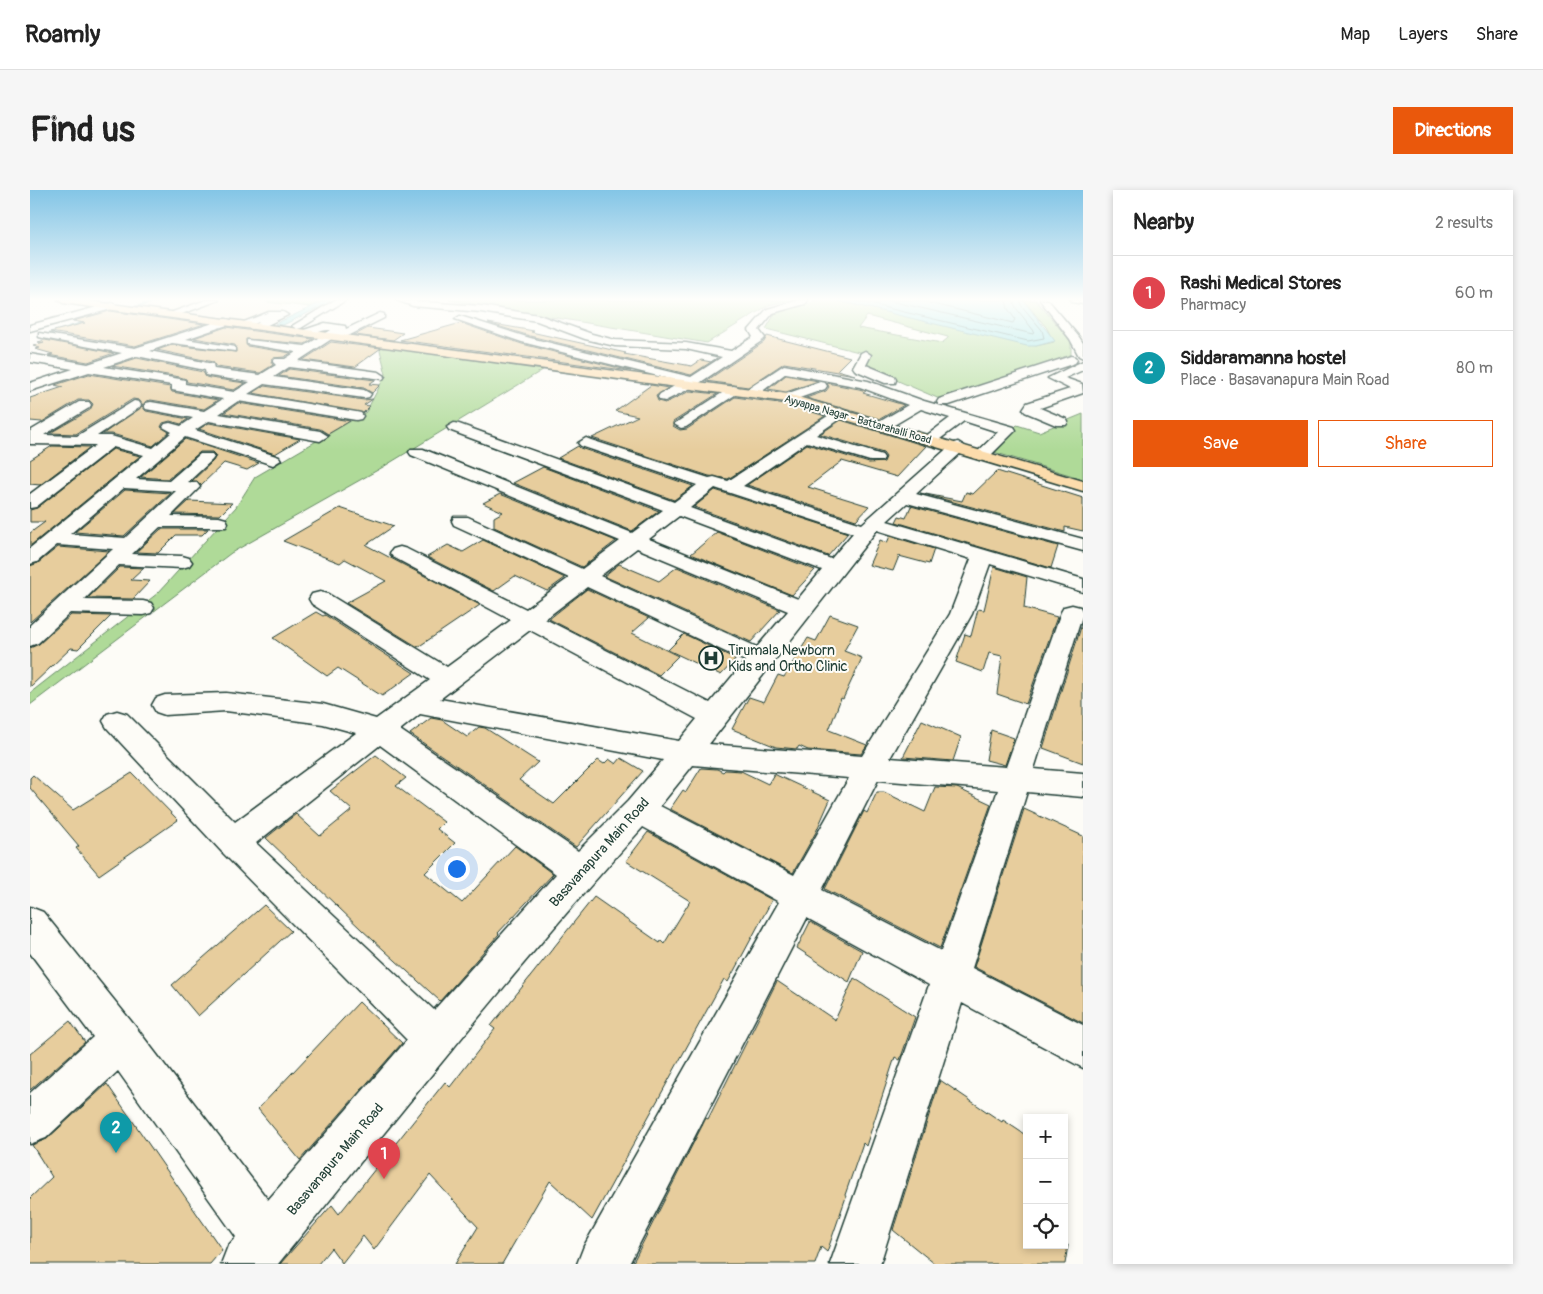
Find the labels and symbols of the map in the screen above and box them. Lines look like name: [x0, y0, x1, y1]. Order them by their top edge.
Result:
street label: Ayyappa Nagar - Battarahalli Road: [783, 392, 933, 447]
place label: Tirumala Newborn Kids and Ortho Clinic: [728, 642, 848, 675]
hospital icon: Tirumala Newborn Kids and Ortho Clinic: [698, 645, 724, 671]
street label: Basavanapura Main Road: [546, 794, 653, 910]
your location: [444, 856, 470, 882]
street label: Basavanapura Main Road: [284, 1100, 387, 1219]
pin: 2: [100, 1112, 132, 1153]
pin: 1: [368, 1138, 400, 1179]

